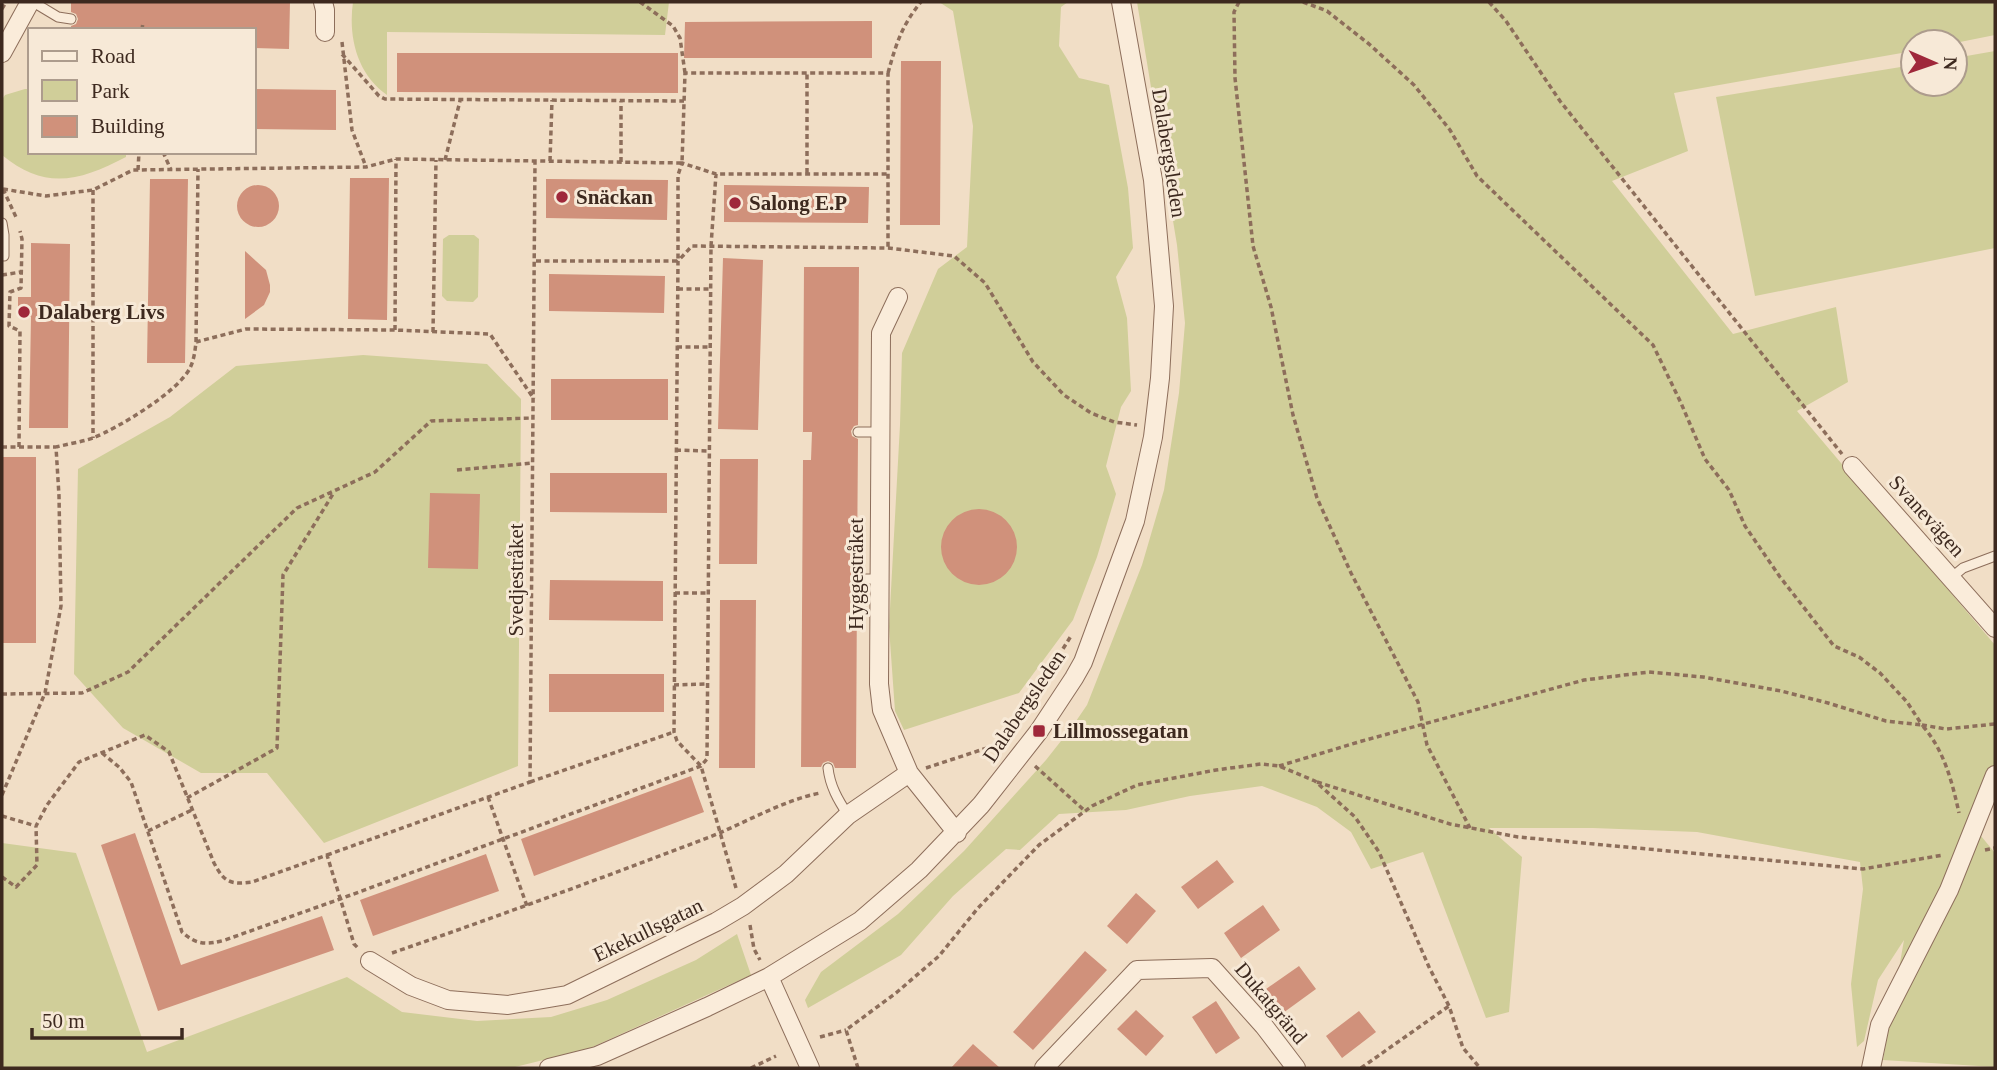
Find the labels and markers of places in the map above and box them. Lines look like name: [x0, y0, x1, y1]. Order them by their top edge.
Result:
place label: Snäckan: [576, 185, 653, 209]
marker: Snäckan: [554, 189, 570, 205]
place label: Salong E.P: [749, 191, 847, 215]
marker: Salong E.P: [727, 195, 743, 211]
place label: Dalaberg Livs: [38, 300, 165, 324]
marker: Dalaberg Livs: [16, 304, 32, 320]
place label: Lillmossegatan: [1053, 719, 1189, 743]
marker: Lillmossegatan: [1031, 723, 1047, 739]

